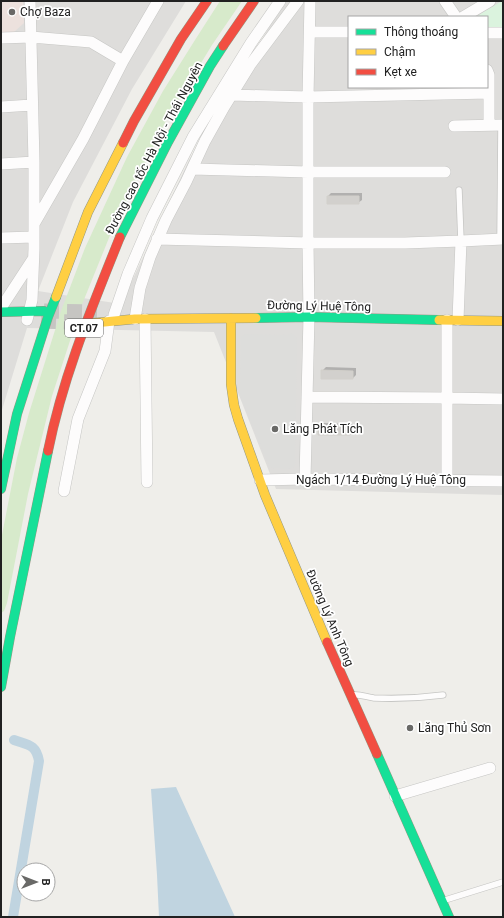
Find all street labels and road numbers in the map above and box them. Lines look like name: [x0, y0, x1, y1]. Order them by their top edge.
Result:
street label: Đường cao tốc Hà Nội - Thái Nguyên: [102, 59, 206, 237]
street label: Đường Lý Huệ Tông: [267, 298, 371, 314]
road number: CT.07: [65, 319, 103, 337]
street label: Ngách 1/14 Đường Lý Huệ Tông: [296, 473, 466, 487]
street label: Đường Lý Anh Tông: [303, 568, 357, 668]

